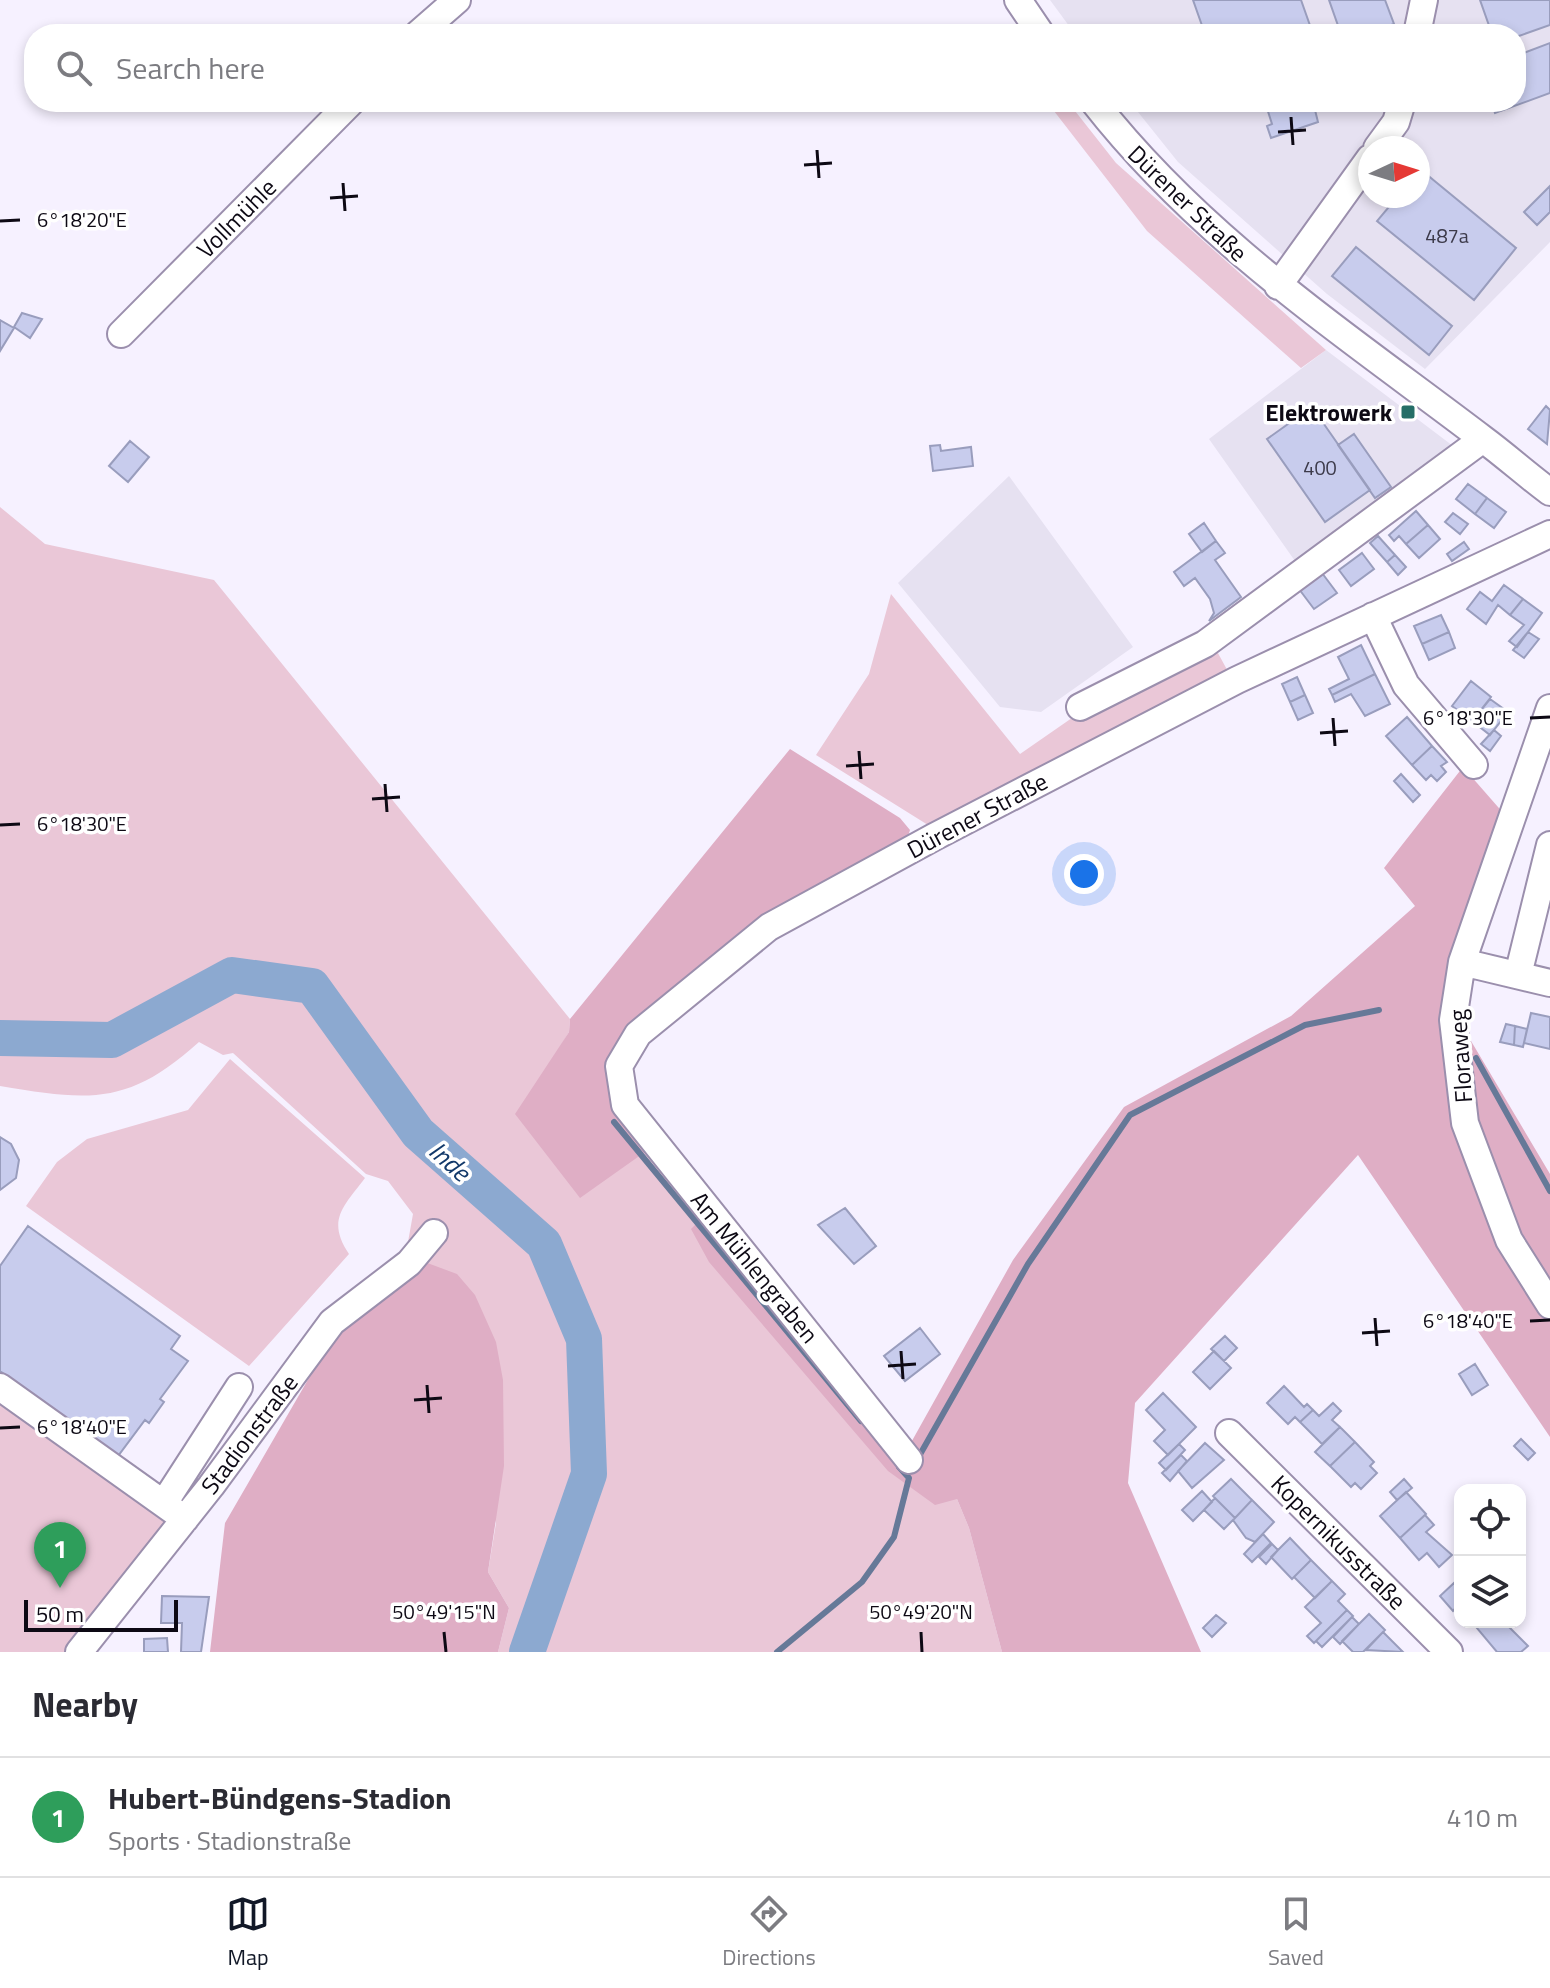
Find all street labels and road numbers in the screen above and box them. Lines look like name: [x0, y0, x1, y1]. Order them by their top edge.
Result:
street label: Dürener Straße: [1120, 136, 1256, 270]
street label: Vollmühle: [188, 170, 284, 266]
street label: Dürener Straße: [900, 763, 1054, 867]
street label: Floraweg: [1439, 1008, 1481, 1104]
street label: Am Mühlengraben: [682, 1183, 828, 1351]
street label: Stadionstraße: [192, 1366, 306, 1502]
street label: Kopernikusstraße: [1263, 1466, 1415, 1618]

